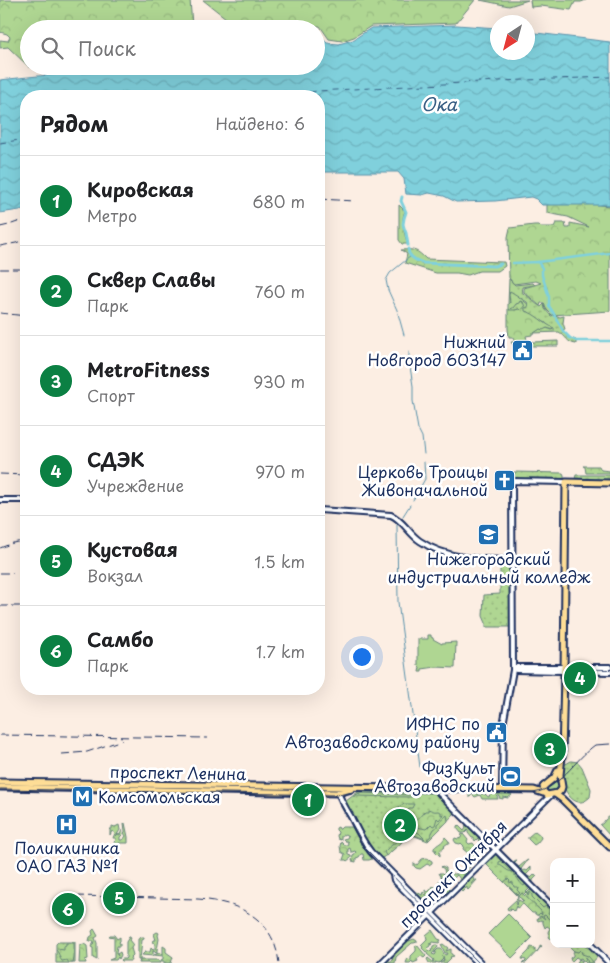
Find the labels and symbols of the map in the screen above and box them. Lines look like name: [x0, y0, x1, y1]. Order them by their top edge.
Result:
north arrow: [490, 15, 535, 60]
water label: Ока: [421, 90, 458, 117]
place label: Нижний Новгород 603147: [368, 329, 506, 371]
public building icon: Нижний Новгород 603147: [510, 339, 534, 363]
place label: Церковь Троицы Живоначальной: [358, 459, 488, 501]
church icon: Церковь Троицы Живоначальной: [492, 469, 516, 493]
school or university icon: Нижегородский индустриальный колледж: [477, 523, 501, 547]
place label: Нижегородский индустриальный колледж: [388, 546, 591, 588]
your location: [349, 644, 375, 670]
pin: 4: [564, 659, 596, 697]
place label: ИФНС по Автозаводскому району: [285, 711, 480, 753]
public building icon: ИФНС по Автозаводскому району: [484, 721, 508, 745]
pin: 3: [534, 730, 566, 768]
place label: ФизКульт Автозаводский: [374, 755, 495, 797]
street label: проспект Ленина: [110, 759, 246, 785]
sports icon: ФизКульт Автозаводский: [499, 765, 523, 789]
pin: 1: [292, 781, 324, 819]
place label: Комсомольская: [98, 784, 221, 808]
metro station icon: Комсомольская: [70, 785, 94, 809]
pin: 2: [384, 806, 416, 844]
hospital icon: Поликлиника ОАО ГАЗ №1: [55, 812, 79, 836]
street label: проспект Октября: [393, 814, 512, 933]
place label: Поликлиника ОАО ГАЗ №1: [15, 835, 119, 877]
pin: 5: [103, 879, 135, 917]
pin: 6: [52, 890, 84, 928]

